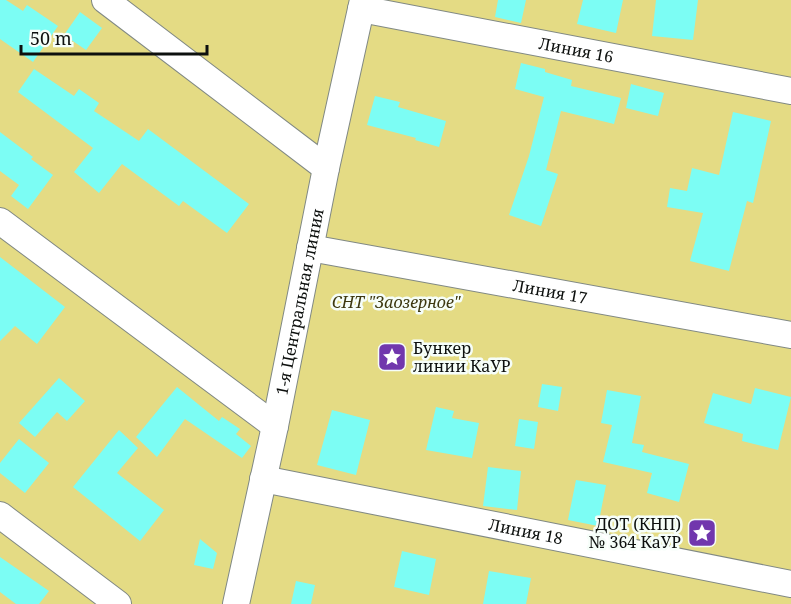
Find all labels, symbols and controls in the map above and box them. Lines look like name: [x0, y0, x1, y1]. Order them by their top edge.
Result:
scale bar: [21, 18, 207, 56]
text: 50 m: [30, 26, 72, 50]
street label: Линия 16: [537, 32, 615, 68]
street label: 1-я Центральная линия: [270, 206, 329, 397]
street label: Линия 17: [511, 274, 589, 309]
park label: СНТ "Заозерное": [332, 291, 462, 313]
place label: Бункер линии КаУР: [413, 337, 511, 377]
place icon: Бункер линии КаУР: [376, 341, 408, 373]
street label: Линия 18: [487, 513, 565, 549]
place label: ДОТ (КНП) № 364 КаУР: [589, 513, 681, 553]
place icon: ДОТ (КНП) № 364 КаУР: [686, 517, 718, 549]

